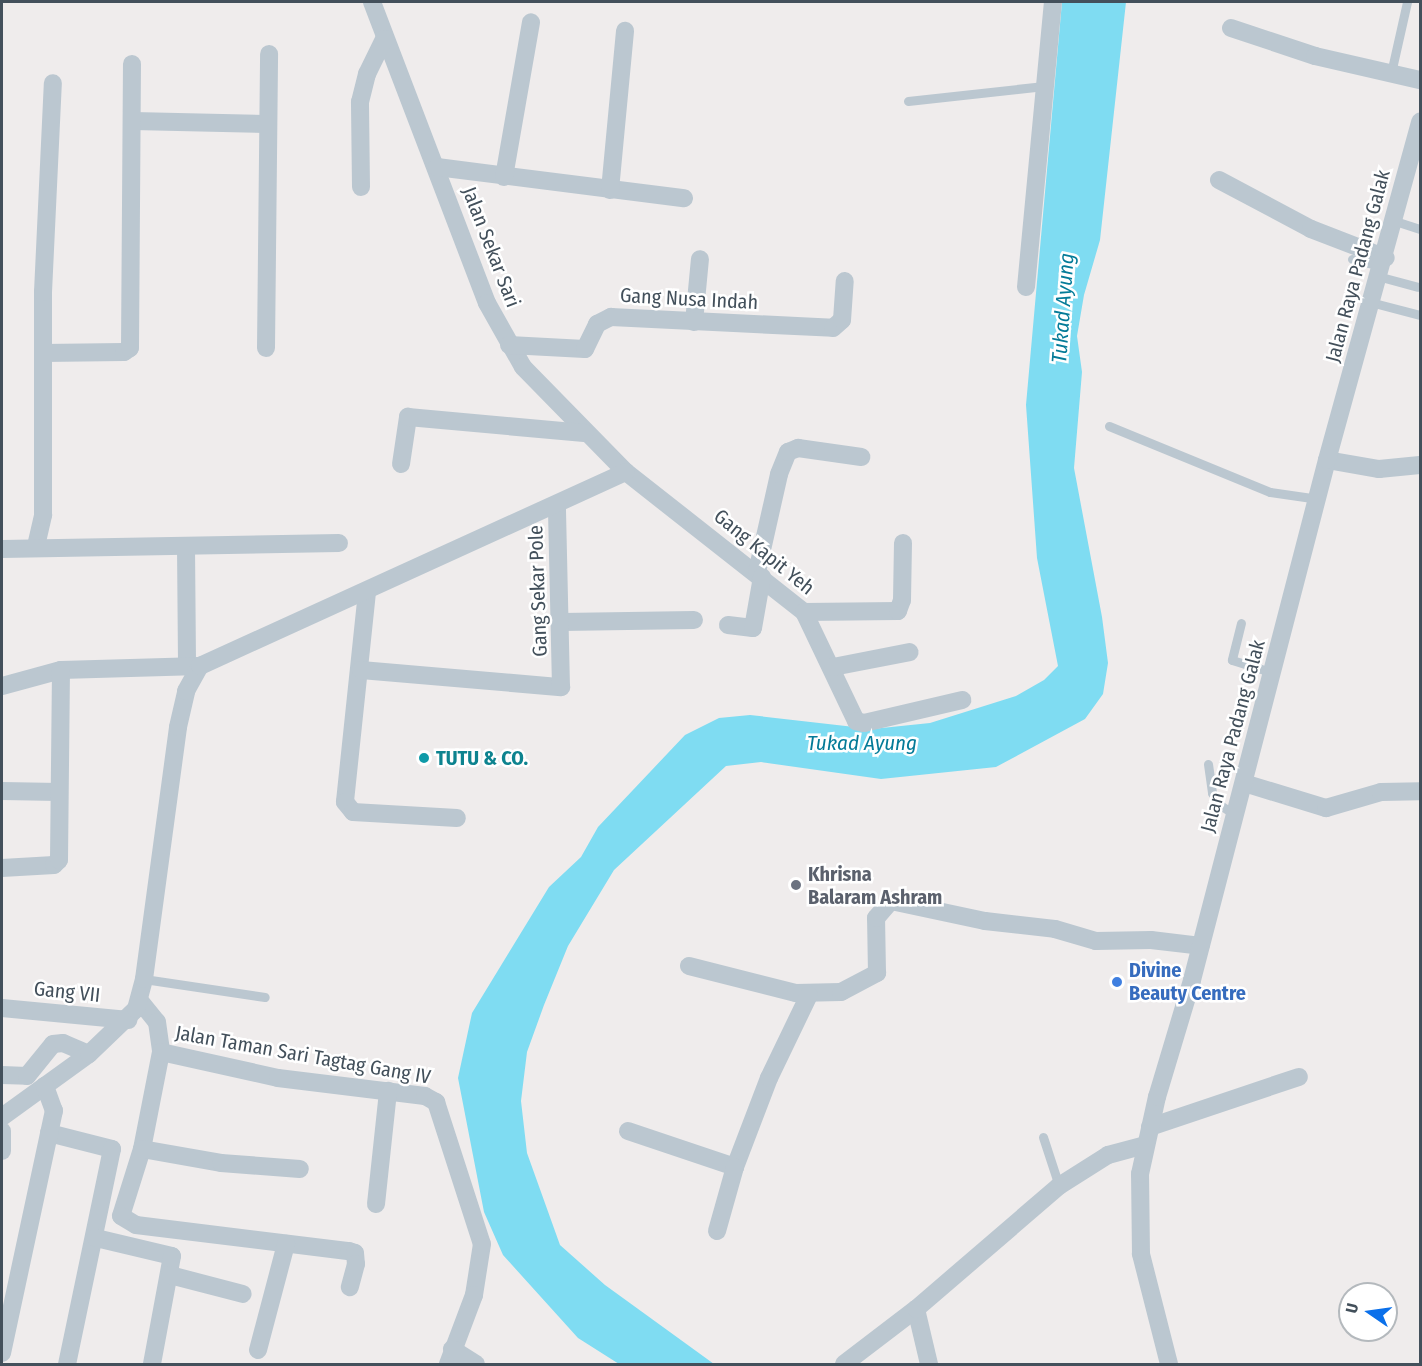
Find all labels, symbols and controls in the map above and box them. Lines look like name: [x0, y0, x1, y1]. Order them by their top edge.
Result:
street label: Jalan Raya Padang Galak: [1321, 167, 1395, 365]
street label: Jalan Sekar Sari: [457, 183, 525, 311]
water label: Tukad Ayung: [1047, 252, 1079, 364]
street label: Gang Nusa Indah: [619, 283, 759, 315]
street label: Gang Kapit Yeh: [709, 504, 819, 600]
street label: Gang Sekar Pole: [524, 525, 552, 657]
street label: Jalan Raya Padang Galak: [1196, 637, 1270, 835]
water label: Tukad Ayung: [807, 730, 917, 756]
place label: TUTU & CO.: [436, 746, 528, 770]
marker: TUTU & CO.: [417, 751, 431, 765]
place label: Khrisna Balaram Ashram: [808, 862, 942, 909]
marker: Khrisna Balaram Ashram: [789, 878, 803, 892]
place label: Divine Beauty Centre: [1129, 958, 1246, 1005]
marker: Divine Beauty Centre: [1110, 975, 1124, 989]
street label: Gang VII: [33, 977, 101, 1007]
street label: Jalan Taman Sari Tagtag Gang IV: [173, 1021, 433, 1089]
north arrow: [1338, 1282, 1398, 1342]
text: U: [1342, 1302, 1362, 1315]

